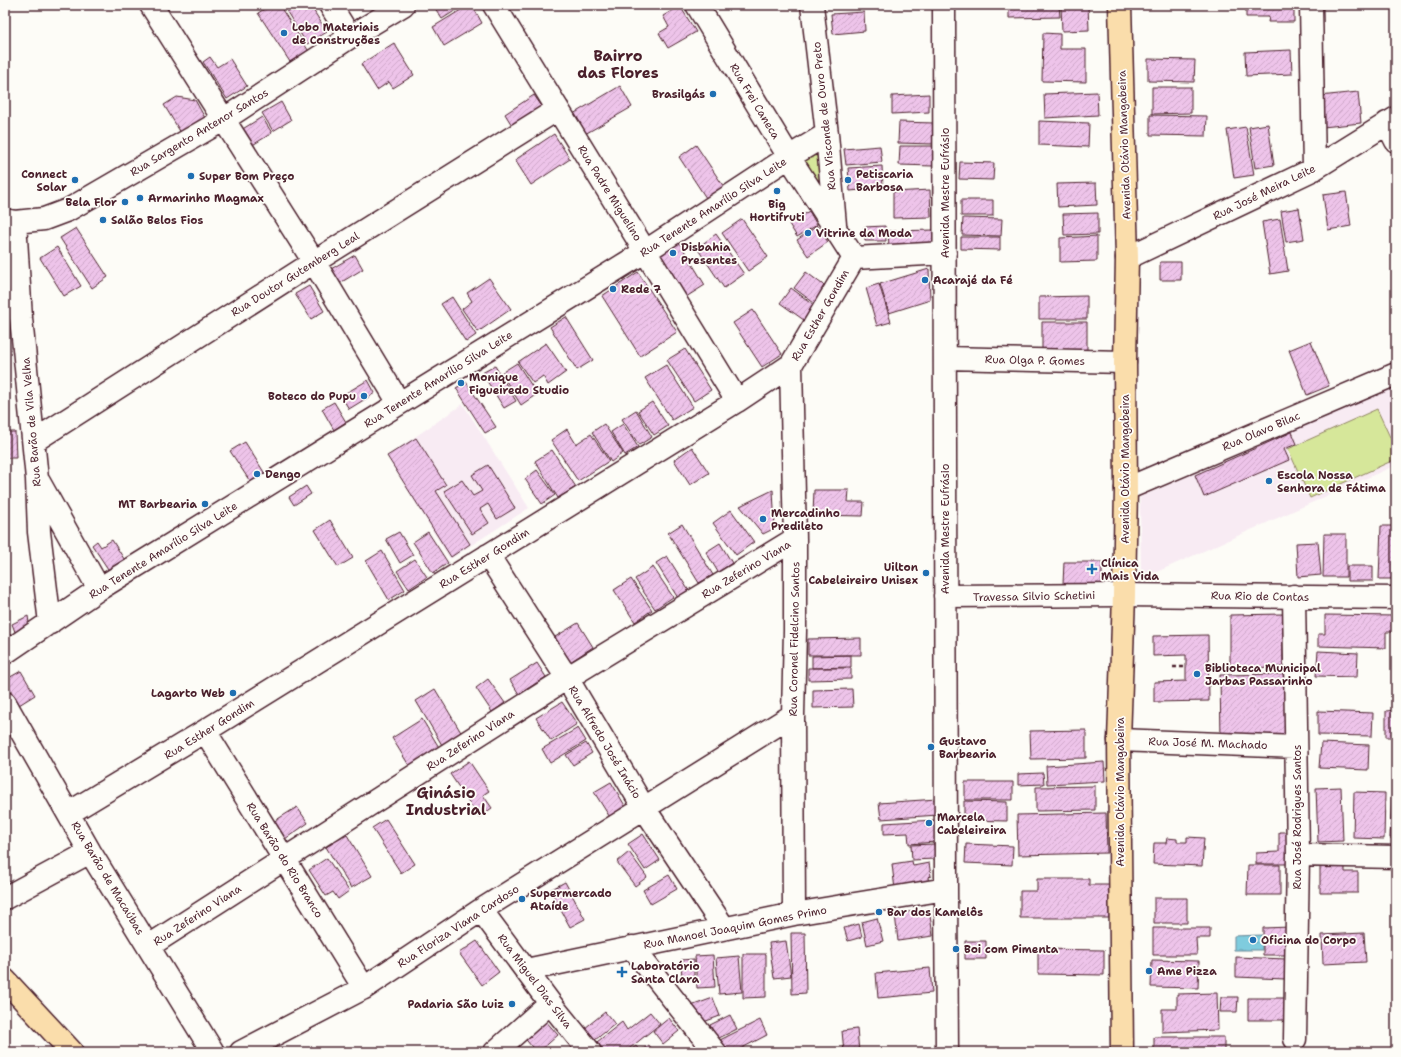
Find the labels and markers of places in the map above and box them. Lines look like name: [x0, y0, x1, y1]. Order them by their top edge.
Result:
place label: Lobo Materiais de Construções: [292, 20, 380, 48]
marker: Lobo Materiais de Construções: [279, 28, 289, 38]
place label: Brasilgás: [652, 87, 705, 102]
marker: Brasilgás: [708, 89, 718, 99]
place label: Connect Solar: [21, 167, 68, 195]
place label: Petiscaria Barbosa: [856, 167, 914, 195]
place label: Super Bom Preço: [199, 169, 294, 184]
marker: Super Bom Preço: [186, 171, 196, 181]
marker: Connect Solar: [70, 175, 80, 185]
marker: Petiscaria Barbosa: [843, 175, 853, 185]
marker: Big Hortifruti: [772, 186, 782, 196]
place label: Armarinho Magmax: [148, 191, 264, 206]
marker: Armarinho Magmax: [135, 193, 145, 203]
place label: Bela Flor: [66, 195, 117, 210]
marker: Bela Flor: [120, 197, 130, 207]
place label: Big Hortifruti: [749, 197, 805, 225]
place label: Salão Belos Fios: [111, 213, 203, 228]
marker: Salão Belos Fios: [98, 215, 108, 225]
place label: Vitrine da Moda: [816, 226, 912, 241]
marker: Vitrine da Moda: [803, 228, 813, 238]
place label: Disbahia Presentes: [681, 240, 737, 268]
marker: Disbahia Presentes: [668, 248, 678, 258]
place label: Acarajé da Fé: [933, 273, 1013, 288]
marker: Acarajé da Fé: [920, 275, 930, 285]
place label: Rede 7: [621, 282, 661, 297]
marker: Rede 7: [608, 284, 618, 294]
place label: Monique Figueiredo Studio: [469, 370, 569, 398]
marker: Monique Figueiredo Studio: [456, 378, 466, 388]
place label: Boteco do Pupu: [268, 389, 356, 404]
marker: Boteco do Pupu: [359, 391, 369, 401]
place label: Dengo: [265, 467, 301, 482]
place label: Escola Nossa Senhora de Fátima: [1277, 468, 1386, 496]
marker: Dengo: [252, 469, 262, 479]
marker: Escola Nossa Senhora de Fátima: [1264, 476, 1274, 486]
place label: MT Barbearia: [118, 497, 197, 512]
marker: MT Barbearia: [200, 499, 210, 509]
place label: Mercadinho Predileto: [771, 506, 840, 534]
marker: Mercadinho Predileto: [758, 514, 768, 524]
place label: Clínica Mais Vida: [1101, 556, 1160, 584]
place label: Uilton Cabeleireiro Unisex: [808, 560, 919, 588]
marker: Clínica Mais Vida: [1086, 563, 1098, 575]
marker: Uilton Cabeleireiro Unisex: [921, 568, 931, 578]
place label: Biblioteca Municipal Jarbas Passarinho: [1205, 661, 1321, 689]
marker: Biblioteca Municipal Jarbas Passarinho: [1192, 669, 1202, 679]
place label: Lagarto Web: [151, 686, 225, 701]
marker: Lagarto Web: [228, 688, 238, 698]
place label: Gustavo Barbearia: [939, 734, 997, 762]
marker: Gustavo Barbearia: [926, 742, 936, 752]
place label: Marcela Cabeleireira: [937, 810, 1007, 838]
marker: Marcela Cabeleireira: [924, 818, 934, 828]
place label: Supermercado Ataíde: [530, 886, 612, 914]
marker: Supermercado Ataíde: [517, 894, 527, 904]
place label: Bar dos Kamelôs: [887, 905, 983, 920]
marker: Bar dos Kamelôs: [874, 907, 884, 917]
place label: Oficina do Corpo: [1261, 933, 1356, 948]
marker: Oficina do Corpo: [1248, 935, 1258, 945]
place label: Boi com Pimenta: [964, 942, 1059, 957]
marker: Boi com Pimenta: [951, 944, 961, 954]
place label: Laboratório Santa Clara: [631, 959, 700, 987]
place label: Ame Pizza: [1157, 964, 1217, 979]
marker: Laboratório Santa Clara: [616, 966, 628, 978]
marker: Ame Pizza: [1144, 966, 1154, 976]
place label: Padaria São Luiz: [408, 997, 504, 1012]
marker: Padaria São Luiz: [507, 999, 517, 1009]

